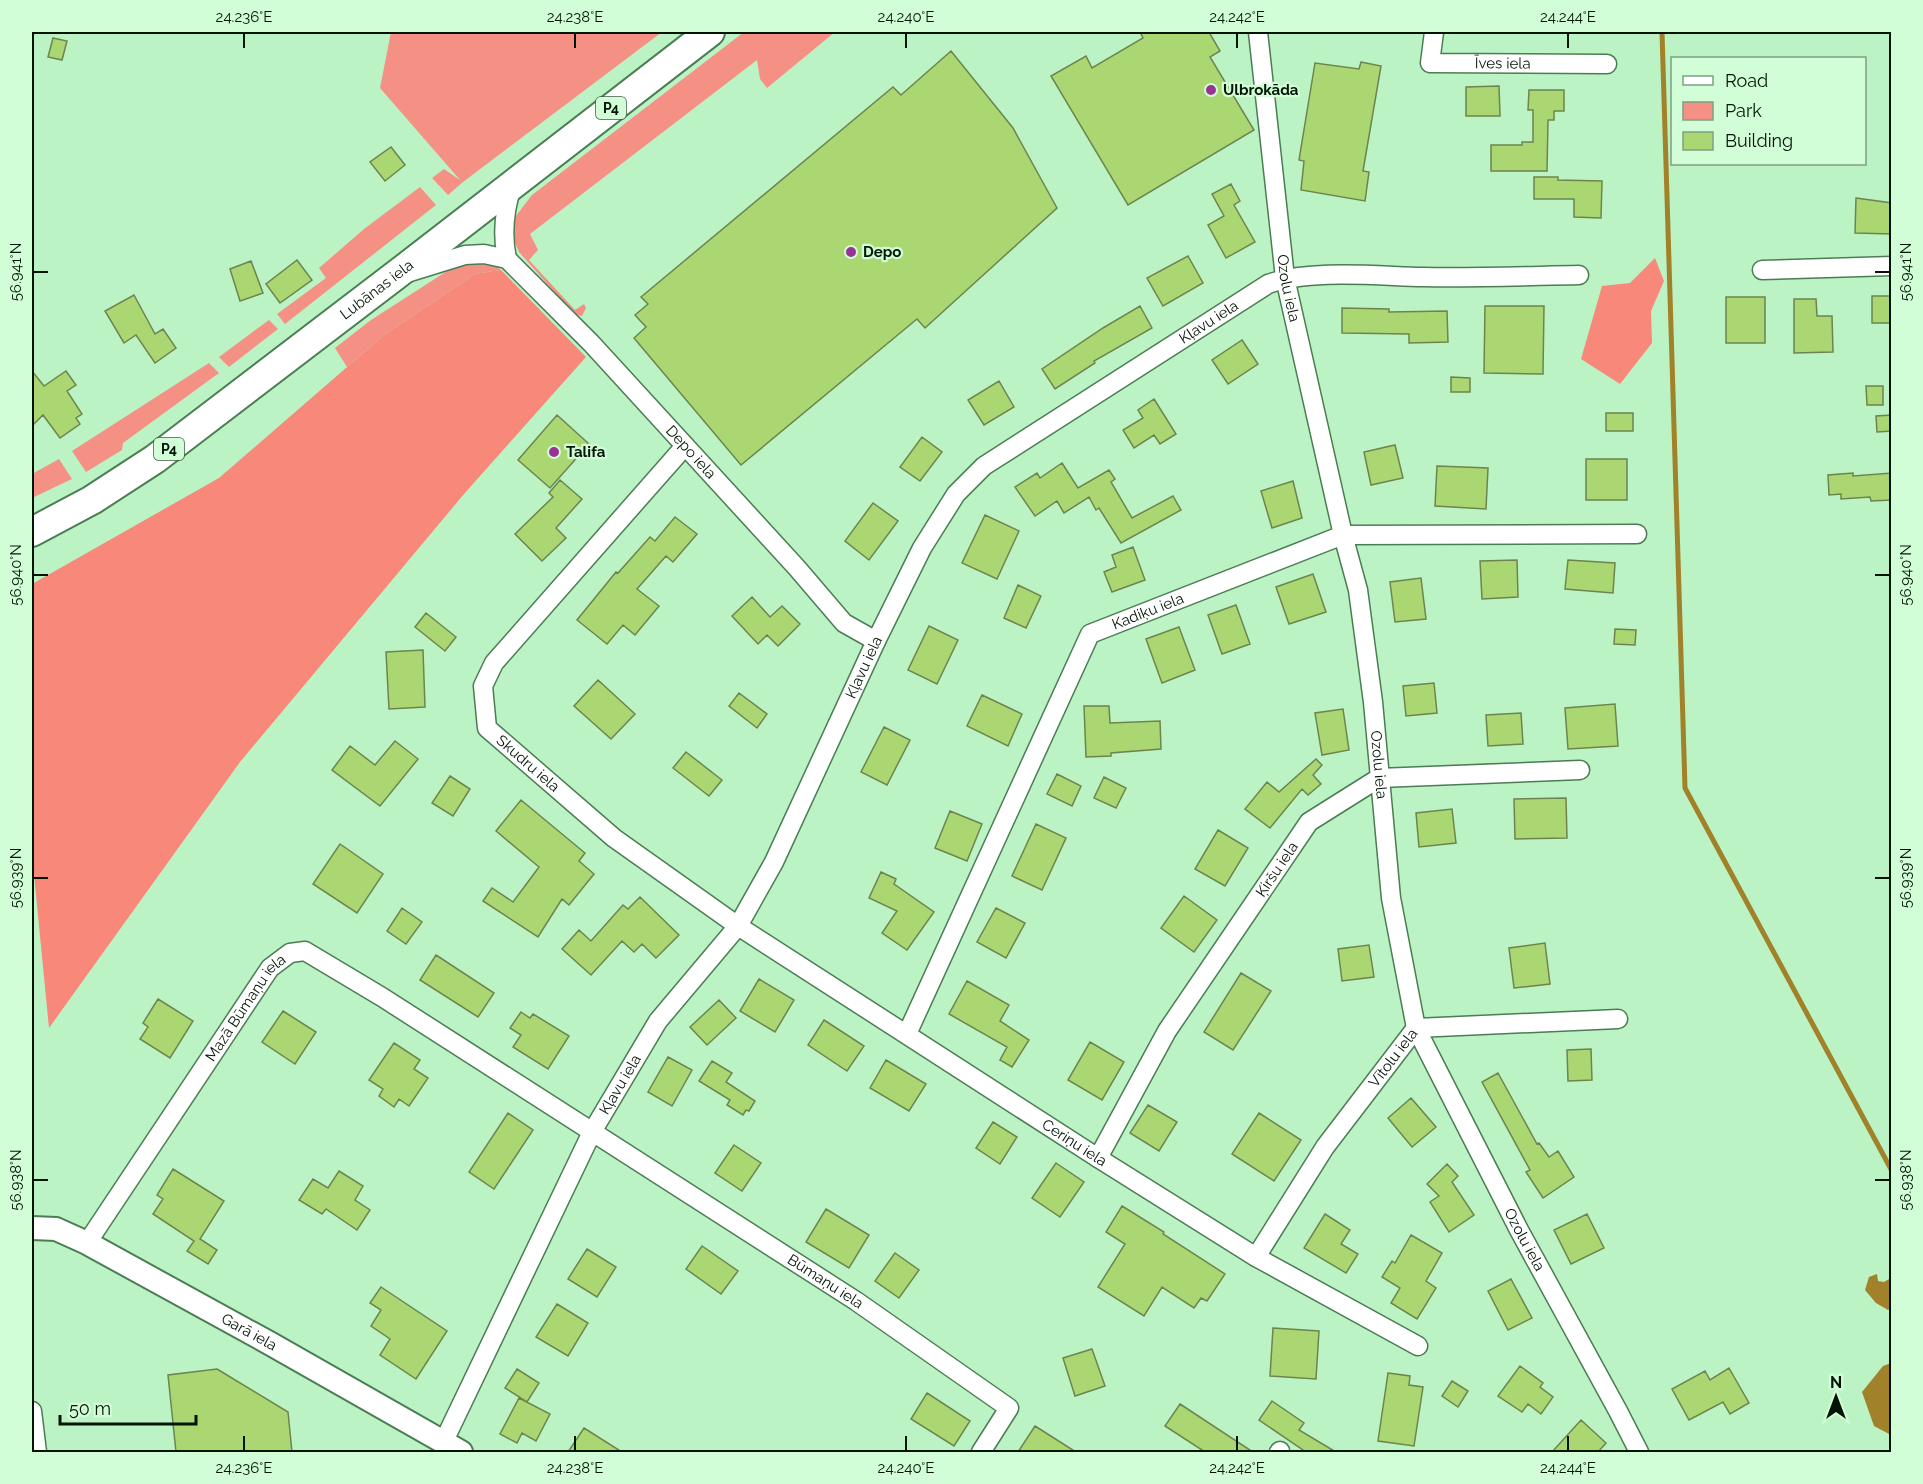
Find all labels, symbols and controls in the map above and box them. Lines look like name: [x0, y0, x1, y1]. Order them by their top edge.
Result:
text: 24.236°E: [216, 8, 272, 26]
text: 24.238°E: [547, 8, 603, 26]
text: 24.240°E: [878, 8, 934, 26]
text: 24.242°E: [1209, 8, 1265, 26]
text: 24.244°E: [1540, 8, 1596, 26]
street label: Īves iela: [1474, 54, 1531, 73]
legend: [1671, 57, 1866, 165]
text: Road: [1725, 70, 1768, 91]
place label: Ulbrokāda: [1223, 81, 1299, 99]
marker: Ulbrokāda: [1204, 83, 1218, 97]
road number: P4: [596, 97, 626, 119]
text: Park: [1725, 100, 1762, 121]
text: Building: [1725, 130, 1793, 151]
text: 56.941°N: [7, 243, 25, 301]
place label: Depo: [863, 243, 901, 261]
text: 56.941°N: [1897, 243, 1915, 301]
marker: Depo: [844, 245, 858, 259]
street label: Ozolu iela: [1273, 253, 1304, 324]
street label: Lubānas iela: [336, 256, 417, 323]
street label: Kļavu iela: [1176, 296, 1242, 348]
street label: Depo iela: [662, 422, 720, 482]
road number: P4: [154, 438, 184, 460]
place label: Talifa: [566, 443, 606, 461]
marker: Talifa: [547, 445, 561, 459]
text: 56.940°N: [7, 544, 25, 606]
text: 56.940°N: [1897, 544, 1915, 606]
street label: Kadiķu iela: [1109, 589, 1186, 634]
street label: Kļavu iela: [842, 633, 886, 701]
street label: Ozolu iela: [1367, 730, 1391, 800]
street label: Skudru iela: [493, 731, 563, 796]
street label: Ķiršu iela: [1252, 838, 1302, 900]
text: 56.939°N: [7, 848, 25, 908]
text: 56.939°N: [1897, 848, 1915, 908]
street label: Mazā Būmaņu iela: [202, 950, 289, 1065]
street label: Vītolu iela: [1365, 1025, 1421, 1091]
street label: Kļavu iela: [595, 1051, 645, 1118]
street label: Ceriņu iela: [1039, 1115, 1110, 1170]
text: 56.938°N: [7, 1149, 25, 1211]
text: 56.938°N: [1897, 1149, 1915, 1211]
street label: Ozolu iela: [1500, 1205, 1549, 1274]
street label: Būmaņu iela: [784, 1250, 867, 1312]
street label: Garā iela: [218, 1310, 280, 1354]
north arrow: [1806, 1367, 1866, 1427]
text: N: [1830, 1373, 1842, 1392]
scale bar: [60, 1388, 196, 1426]
text: 50 m: [69, 1398, 111, 1419]
text: 24.236°E: [216, 1459, 272, 1477]
text: 24.238°E: [547, 1459, 603, 1477]
text: 24.240°E: [878, 1459, 934, 1477]
text: 24.242°E: [1209, 1459, 1265, 1477]
text: 24.244°E: [1540, 1459, 1596, 1477]

